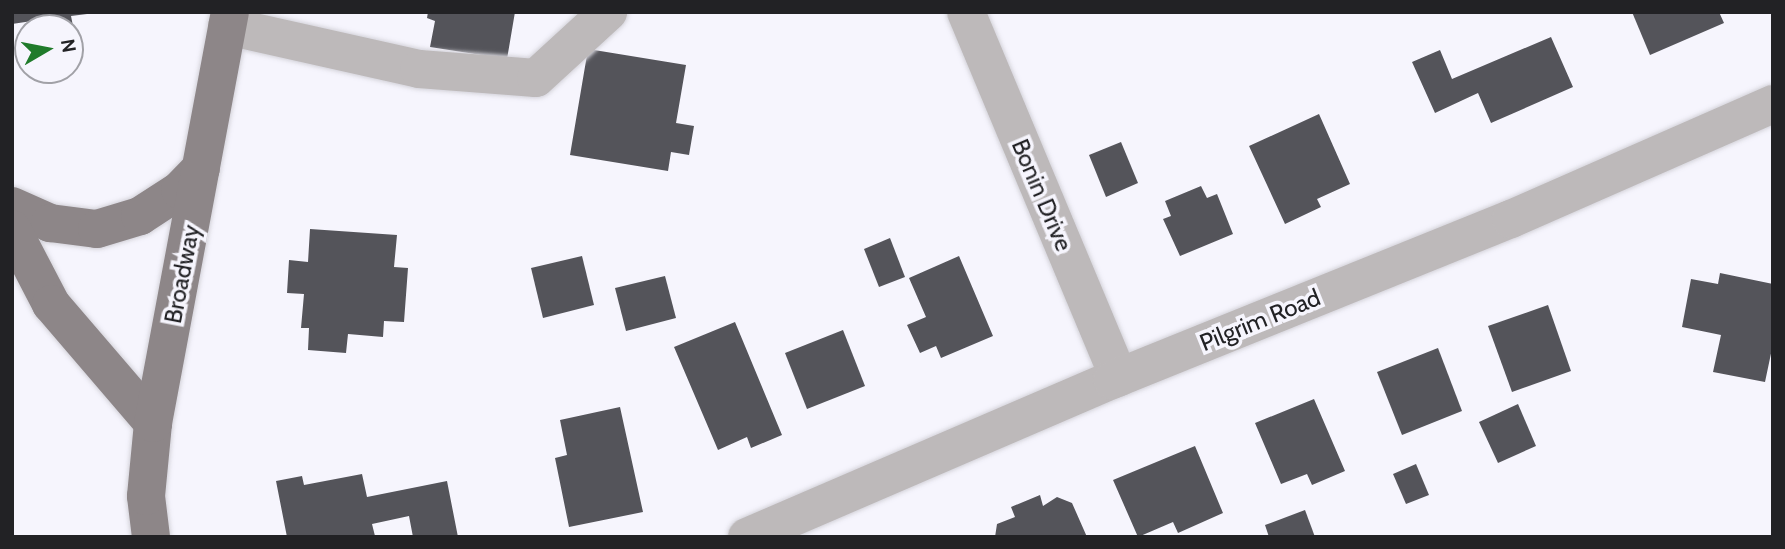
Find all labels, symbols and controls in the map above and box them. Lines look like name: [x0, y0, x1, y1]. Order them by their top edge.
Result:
north arrow: [14, 14, 84, 84]
text: N: [56, 37, 81, 54]
street label: Bonin Drive: [1006, 135, 1078, 255]
street label: Broadway: [158, 222, 206, 326]
street label: Pilgrim Road: [1196, 283, 1324, 357]

